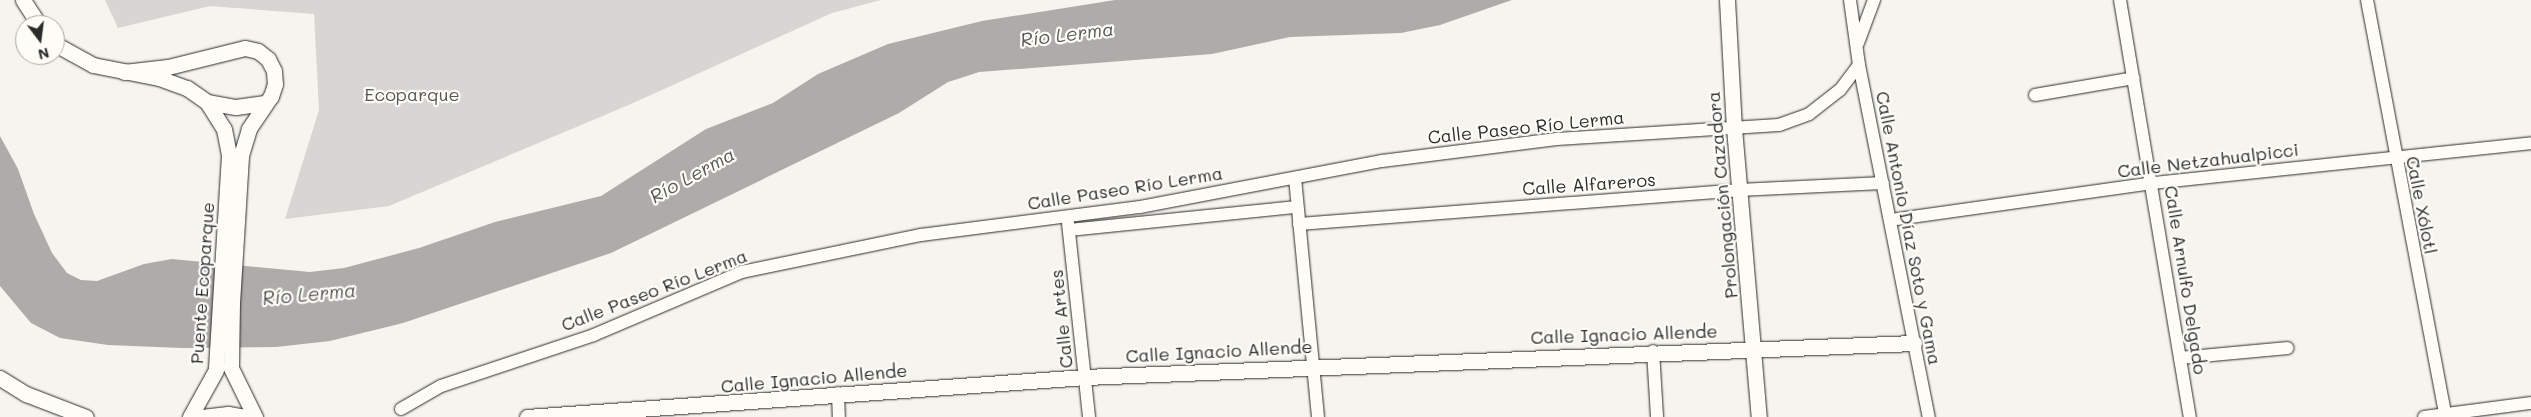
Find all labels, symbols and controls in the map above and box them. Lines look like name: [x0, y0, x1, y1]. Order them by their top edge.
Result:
north arrow: [15, 15, 65, 65]
water label: Río Lerma: [1019, 17, 1115, 51]
text: N: [36, 43, 51, 65]
park label: Ecoparque: [364, 83, 460, 105]
street label: Calle Antonio Díaz Soto y Gama: [1872, 89, 1946, 367]
street label: Prolongación Cazadora: [1702, 91, 1742, 299]
street label: Calle Paseo Río Lerma: [1427, 106, 1625, 148]
street label: Calle Netzahualpicci: [2116, 138, 2300, 182]
water label: Río Lerma: [645, 142, 739, 208]
street label: Calle Xólotl: [2402, 154, 2442, 256]
street label: Calle Paseo Río Lerma: [1026, 162, 1224, 214]
street label: Calle Alfareros: [1521, 169, 1657, 199]
street label: Calle Arnulfo Delgado: [2160, 184, 2212, 376]
street label: Puente Ecoparque: [186, 201, 218, 365]
street label: Calle Paseo Río Lerma: [558, 245, 750, 335]
street label: Calle Artes: [1045, 268, 1077, 370]
water label: Río Lerma: [261, 279, 357, 309]
street label: Calle Ignacio Allende: [1530, 320, 1718, 348]
street label: Calle Ignacio Allende: [1125, 335, 1313, 367]
street label: Calle Ignacio Allende: [720, 359, 908, 397]

